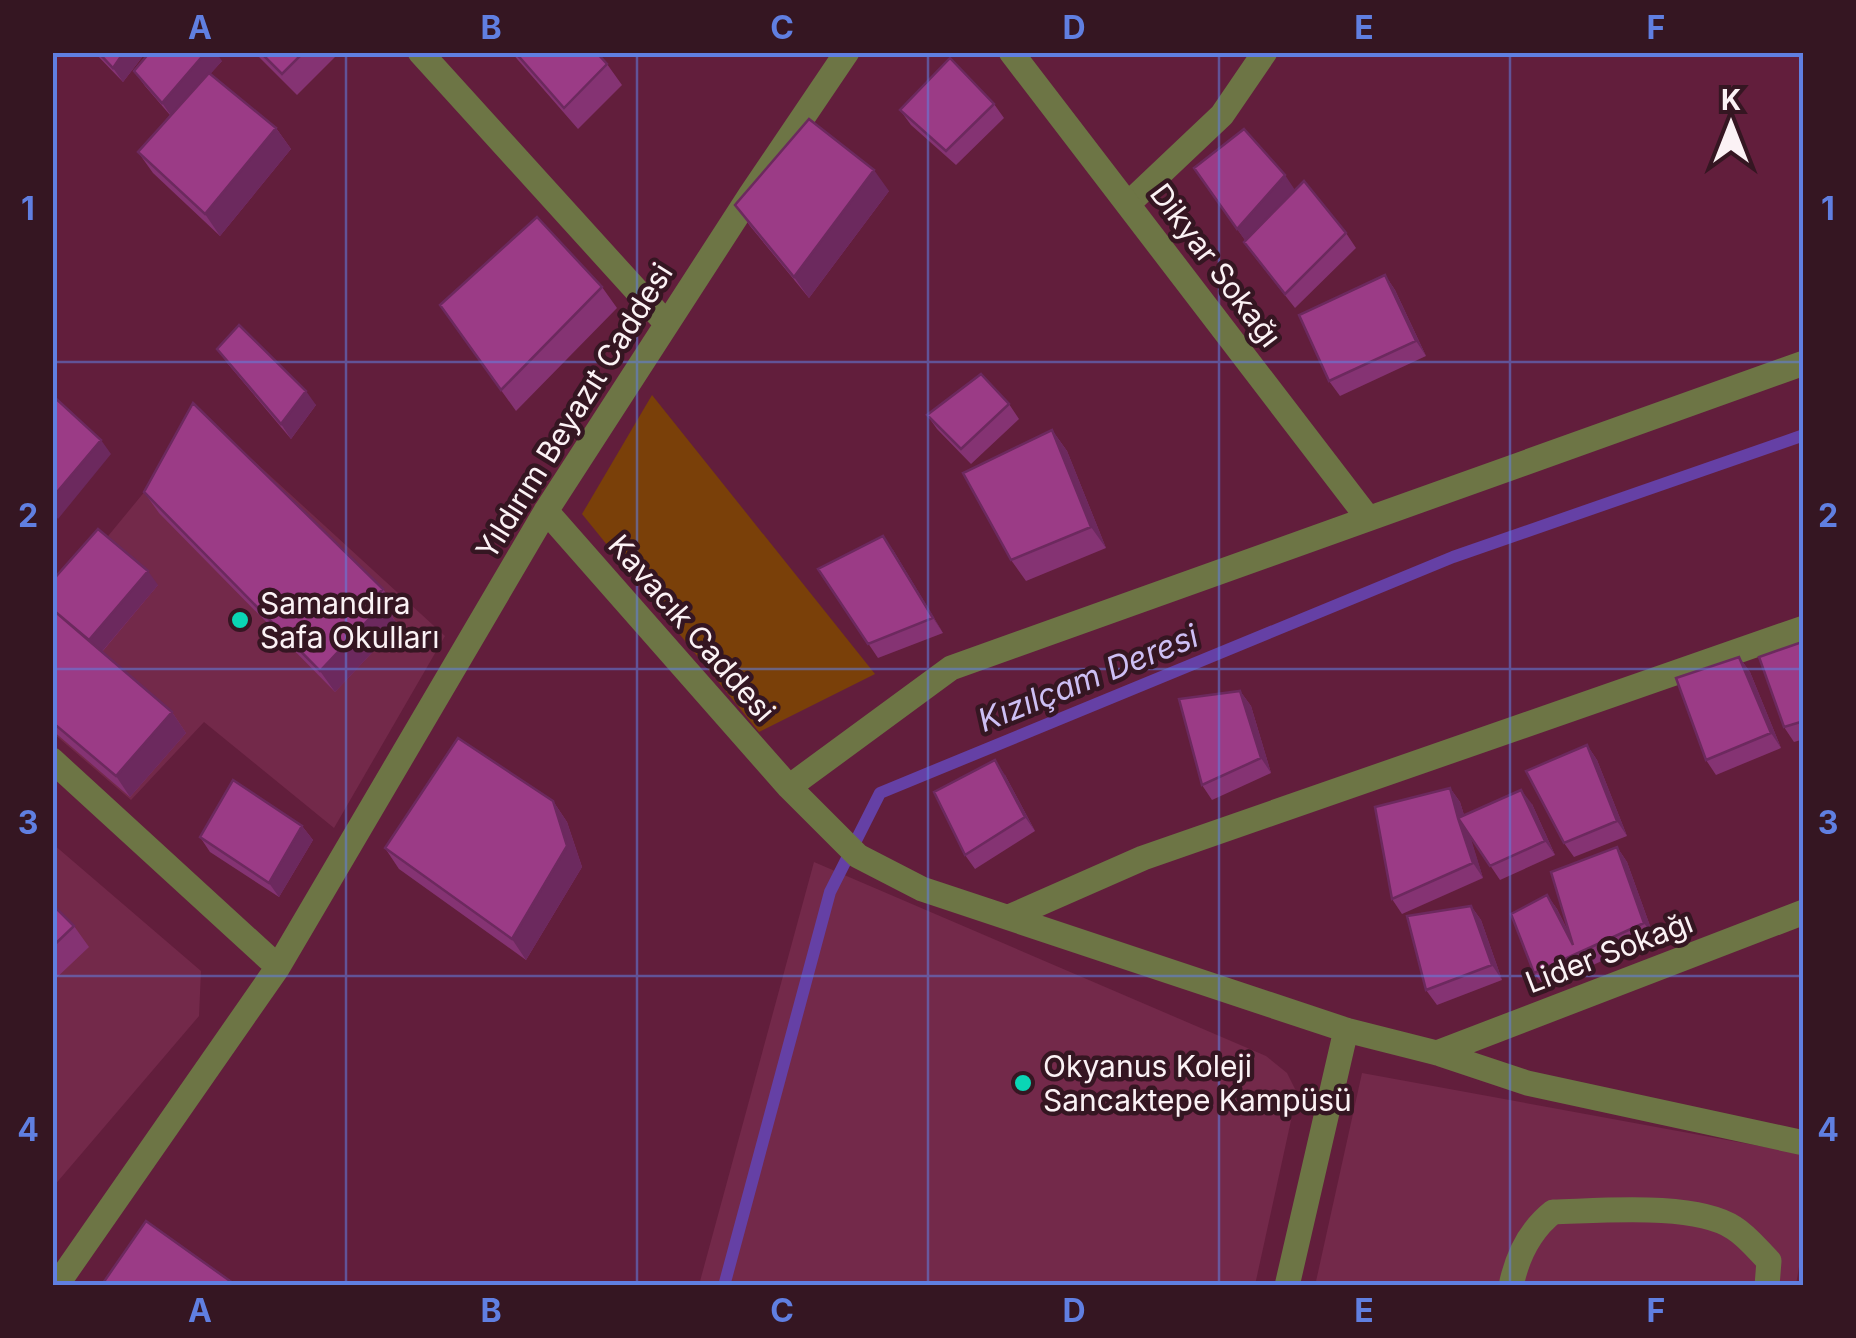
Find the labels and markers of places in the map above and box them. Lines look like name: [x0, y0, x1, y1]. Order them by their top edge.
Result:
place label: Samandıra Safa Okulları: [260, 585, 440, 655]
marker: Samandıra Safa Okulları: [229, 609, 251, 631]
place label: Okyanus Koleji Sancaktepe Kampüsü: [1043, 1048, 1352, 1118]
marker: Okyanus Koleji Sancaktepe Kampüsü: [1012, 1072, 1034, 1094]

